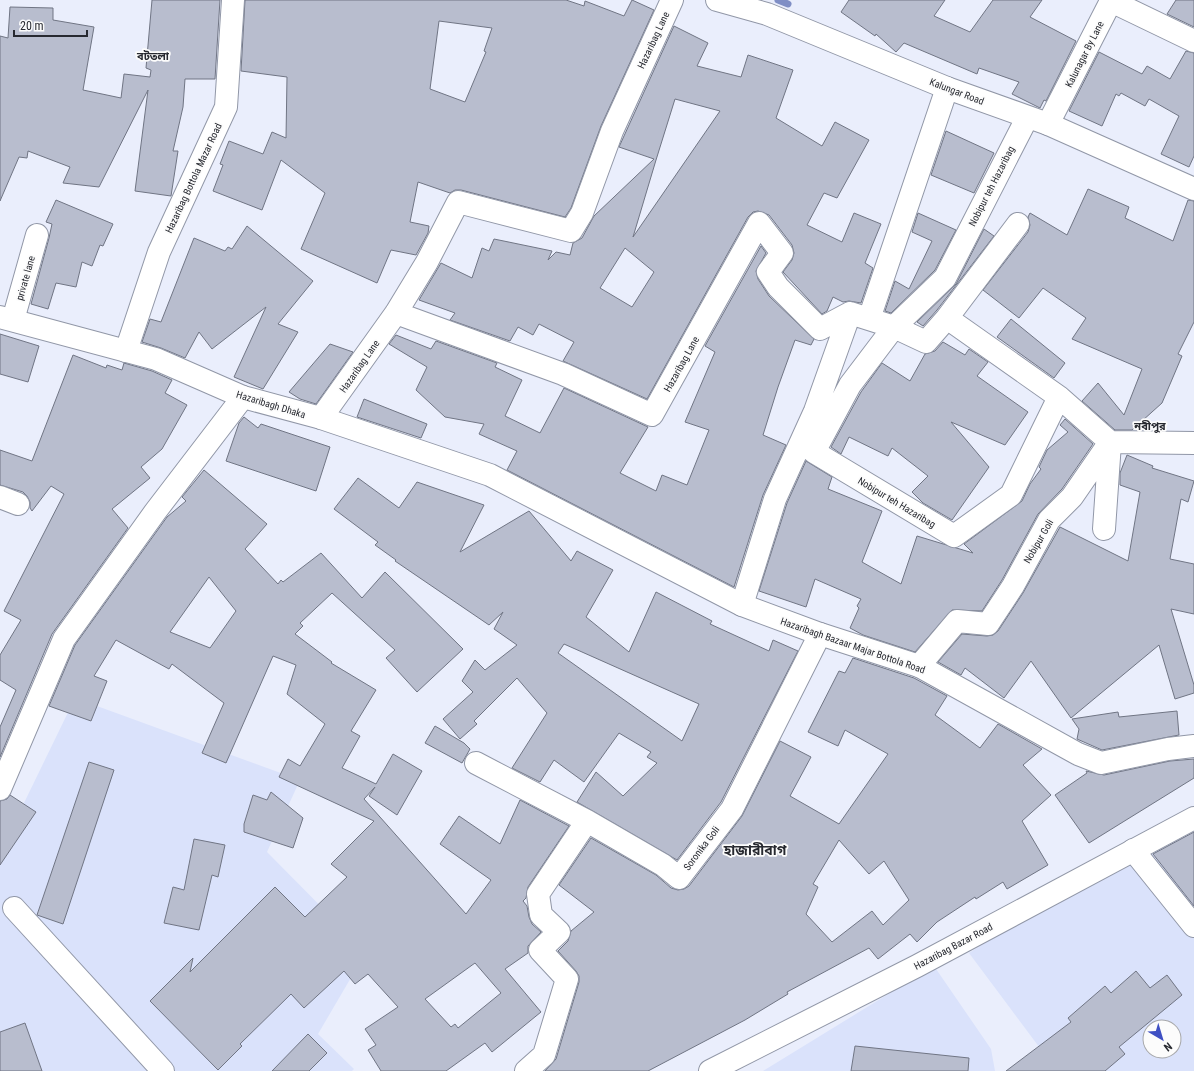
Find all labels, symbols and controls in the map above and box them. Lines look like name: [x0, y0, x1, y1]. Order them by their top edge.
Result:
street label: Hazaribag Lane: [635, 10, 672, 70]
scale bar: [14, 12, 87, 38]
text: 20 m: [20, 19, 44, 33]
street label: Kalunagar By Lane: [1063, 19, 1106, 89]
district label: বটতলা: [136, 50, 170, 63]
street label: Kalungar Road: [928, 76, 986, 107]
street label: Hazaribag Bottola Mazar Road: [163, 121, 224, 235]
street label: Nobipur teh Hazaribag: [966, 144, 1016, 228]
street label: private lane: [14, 254, 37, 302]
street label: Hazaribag Lane: [662, 334, 701, 394]
street label: Hazaribag Lane: [337, 338, 382, 395]
street label: Hazaribagh Dhaka: [235, 389, 307, 420]
district label: নবীপুর: [1133, 420, 1166, 433]
street label: Nobipur teh Hazaribag: [856, 475, 938, 530]
street label: Nobipur Goli: [1021, 517, 1055, 565]
street label: Hazaribagh Bazaar Majar Bottola Road: [779, 615, 927, 675]
street label: Soronika Goli: [681, 824, 722, 873]
district label: হাজারীবাগ: [723, 842, 787, 858]
street label: Hazaribag Bazar Road: [912, 921, 994, 972]
north arrow: [1142, 1019, 1182, 1059]
text: N: [1161, 1039, 1175, 1054]

